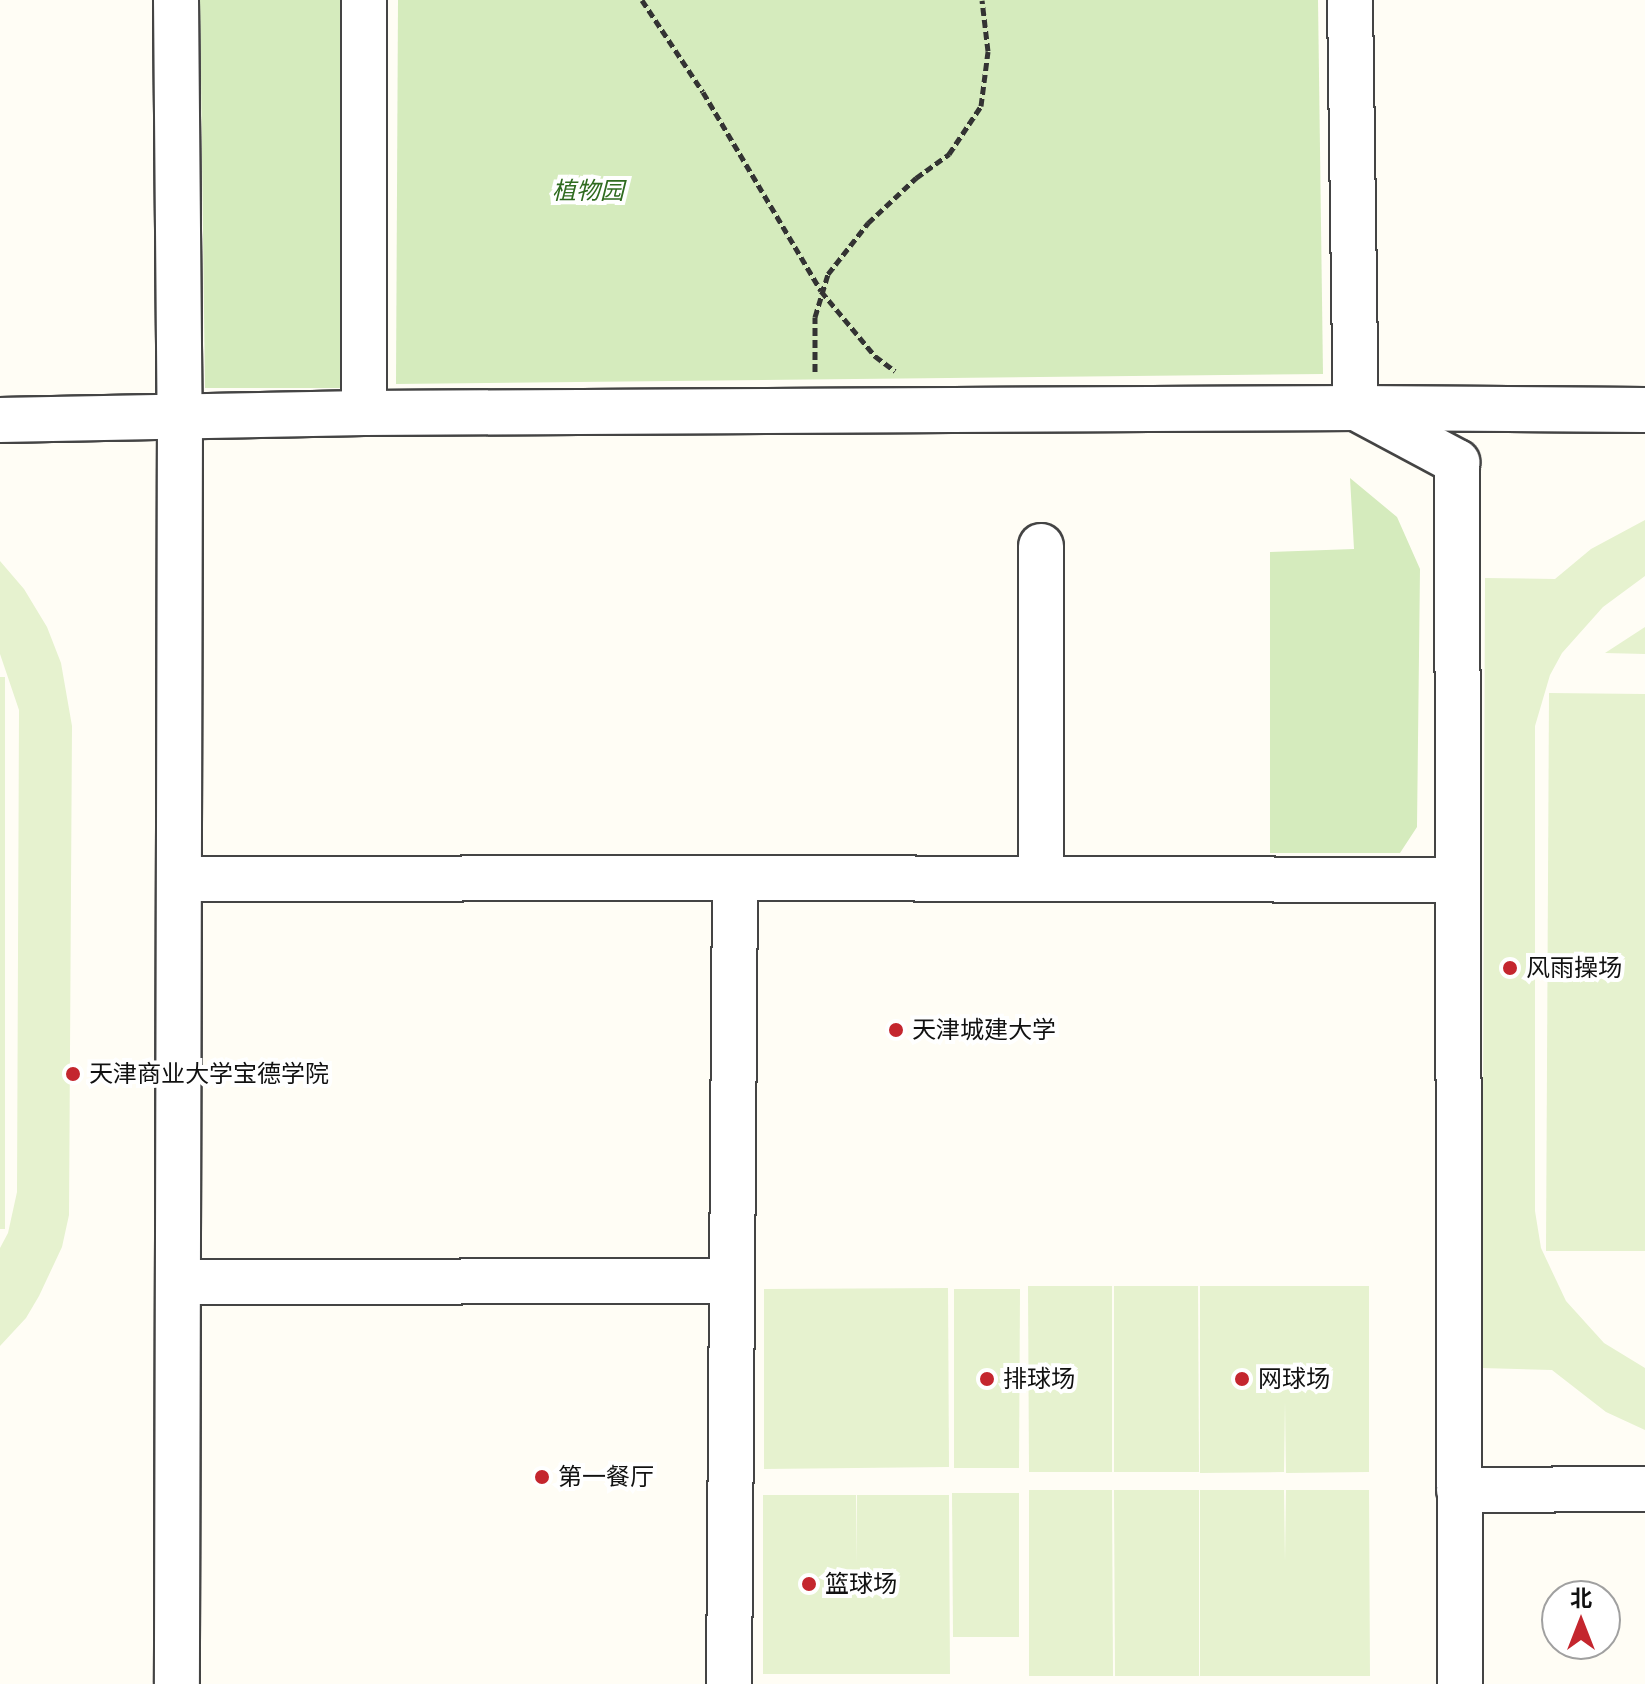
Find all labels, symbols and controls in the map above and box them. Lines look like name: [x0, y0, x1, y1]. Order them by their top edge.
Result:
park label: 植物园: [552, 177, 624, 205]
place label: 风雨操场: [1526, 954, 1622, 982]
marker: 风雨操场: [1501, 959, 1519, 977]
place label: 天津城建大学: [912, 1016, 1056, 1044]
marker: 天津城建大学: [887, 1021, 905, 1039]
place label: 天津商业大学宝德学院: [89, 1060, 329, 1088]
marker: 天津商业大学宝德学院: [64, 1065, 82, 1083]
place label: 排球场: [1003, 1365, 1075, 1393]
place label: 网球场: [1258, 1365, 1330, 1393]
marker: 排球场: [978, 1370, 996, 1388]
marker: 网球场: [1233, 1370, 1251, 1388]
place label: 第一餐厅: [558, 1463, 654, 1491]
marker: 第一餐厅: [533, 1468, 551, 1486]
place label: 篮球场: [825, 1570, 897, 1598]
marker: 篮球场: [800, 1575, 818, 1593]
north arrow: [1541, 1580, 1621, 1660]
text: 北: [1570, 1583, 1592, 1612]

